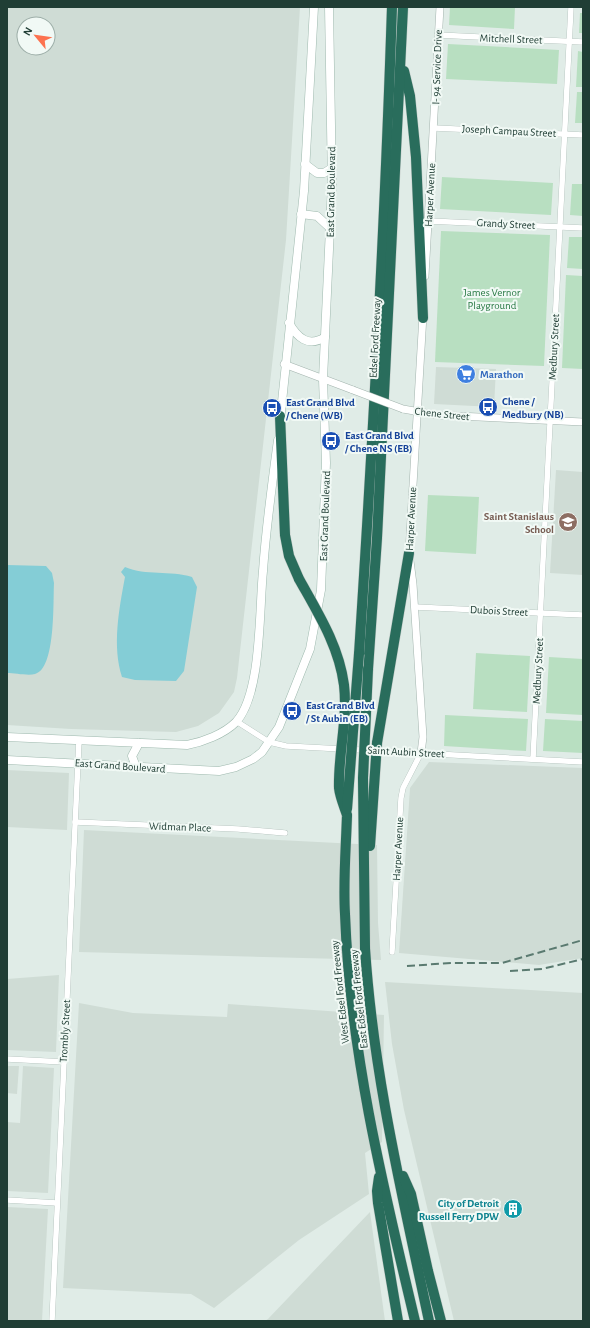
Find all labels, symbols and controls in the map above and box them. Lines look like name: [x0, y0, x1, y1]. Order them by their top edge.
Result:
north arrow: [16, 16, 56, 56]
text: N: [21, 25, 34, 37]
street label: I- 94 Service Drive: [430, 29, 444, 105]
street label: Mitchell Street: [479, 32, 543, 46]
street label: Joseph Campau Street: [462, 123, 557, 139]
street label: East Grand Boulevard: [325, 146, 337, 238]
street label: Harper Avenue: [423, 163, 437, 227]
street label: Grandy Street: [476, 217, 536, 231]
park label: James Vernor Playground: [464, 287, 521, 311]
street label: Edsel Ford Freeway: [367, 297, 383, 378]
street label: Medbury Street: [547, 313, 561, 380]
supermarket icon: Marathon: [455, 363, 477, 385]
place label: Marathon: [480, 369, 524, 380]
bus stop icon: Chene / Medbury (NB): [477, 396, 499, 418]
place label: Chene / Medbury (NB): [502, 396, 564, 420]
bus stop icon: East Grand Blvd / Chene (WB): [261, 397, 283, 419]
place label: East Grand Blvd / Chene (WB): [285, 397, 355, 421]
street label: Chene Street: [414, 406, 470, 422]
bus stop icon: East Grand Blvd / Chene NS (EB): [320, 430, 342, 452]
place label: East Grand Blvd / Chene NS (EB): [344, 430, 414, 454]
street label: East Grand Boulevard: [318, 470, 332, 562]
street label: Harper Avenue: [404, 487, 418, 551]
place label: Saint Stanislaus School: [484, 511, 554, 535]
school or university icon: Saint Stanislaus School: [557, 511, 579, 533]
street label: Dubois Street: [470, 604, 529, 618]
street label: Medbury Street: [531, 637, 545, 704]
bus stop icon: East Grand Blvd / St Aubin (EB): [281, 700, 303, 722]
place label: East Grand Blvd / St Aubin (EB): [305, 700, 375, 724]
street label: Saint Aubin Street: [367, 744, 445, 760]
street label: East Grand Boulevard: [74, 757, 166, 775]
street label: Harper Avenue: [391, 817, 405, 881]
street label: Widman Place: [149, 820, 211, 834]
street label: West Edsel Ford Freeway: [329, 939, 351, 1044]
street label: East Edsel Ford Freeway: [348, 949, 370, 1049]
street label: Trombly Street: [58, 999, 72, 1063]
place label: City of Detroit Russell Ferry DPW: [419, 1198, 499, 1222]
building icon: City of Detroit Russell Ferry DPW: [502, 1198, 524, 1220]

